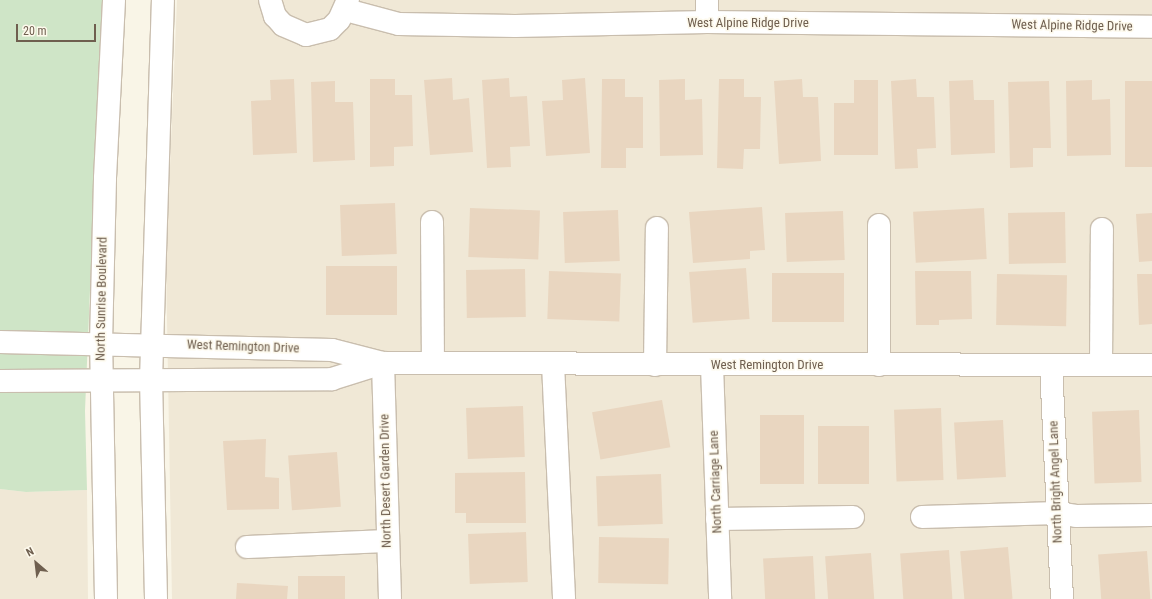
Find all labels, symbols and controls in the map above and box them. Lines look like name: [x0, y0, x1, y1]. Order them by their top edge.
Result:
street label: West Alpine Ridge Drive: [687, 15, 809, 31]
scale bar: [18, 16, 98, 42]
street label: West Alpine Ridge Drive: [1011, 17, 1133, 35]
text: 20 m: [23, 24, 47, 38]
street label: North Sunrise Boulevard: [93, 237, 111, 361]
street label: West Remington Drive: [187, 337, 299, 357]
street label: West Remington Drive: [711, 357, 823, 373]
street label: North Desert Garden Drive: [377, 414, 395, 548]
street label: North Bright Angel Lane: [1046, 420, 1066, 544]
street label: North Carriage Lane: [706, 430, 726, 534]
north arrow: [16, 543, 56, 583]
text: N: [24, 545, 36, 559]

